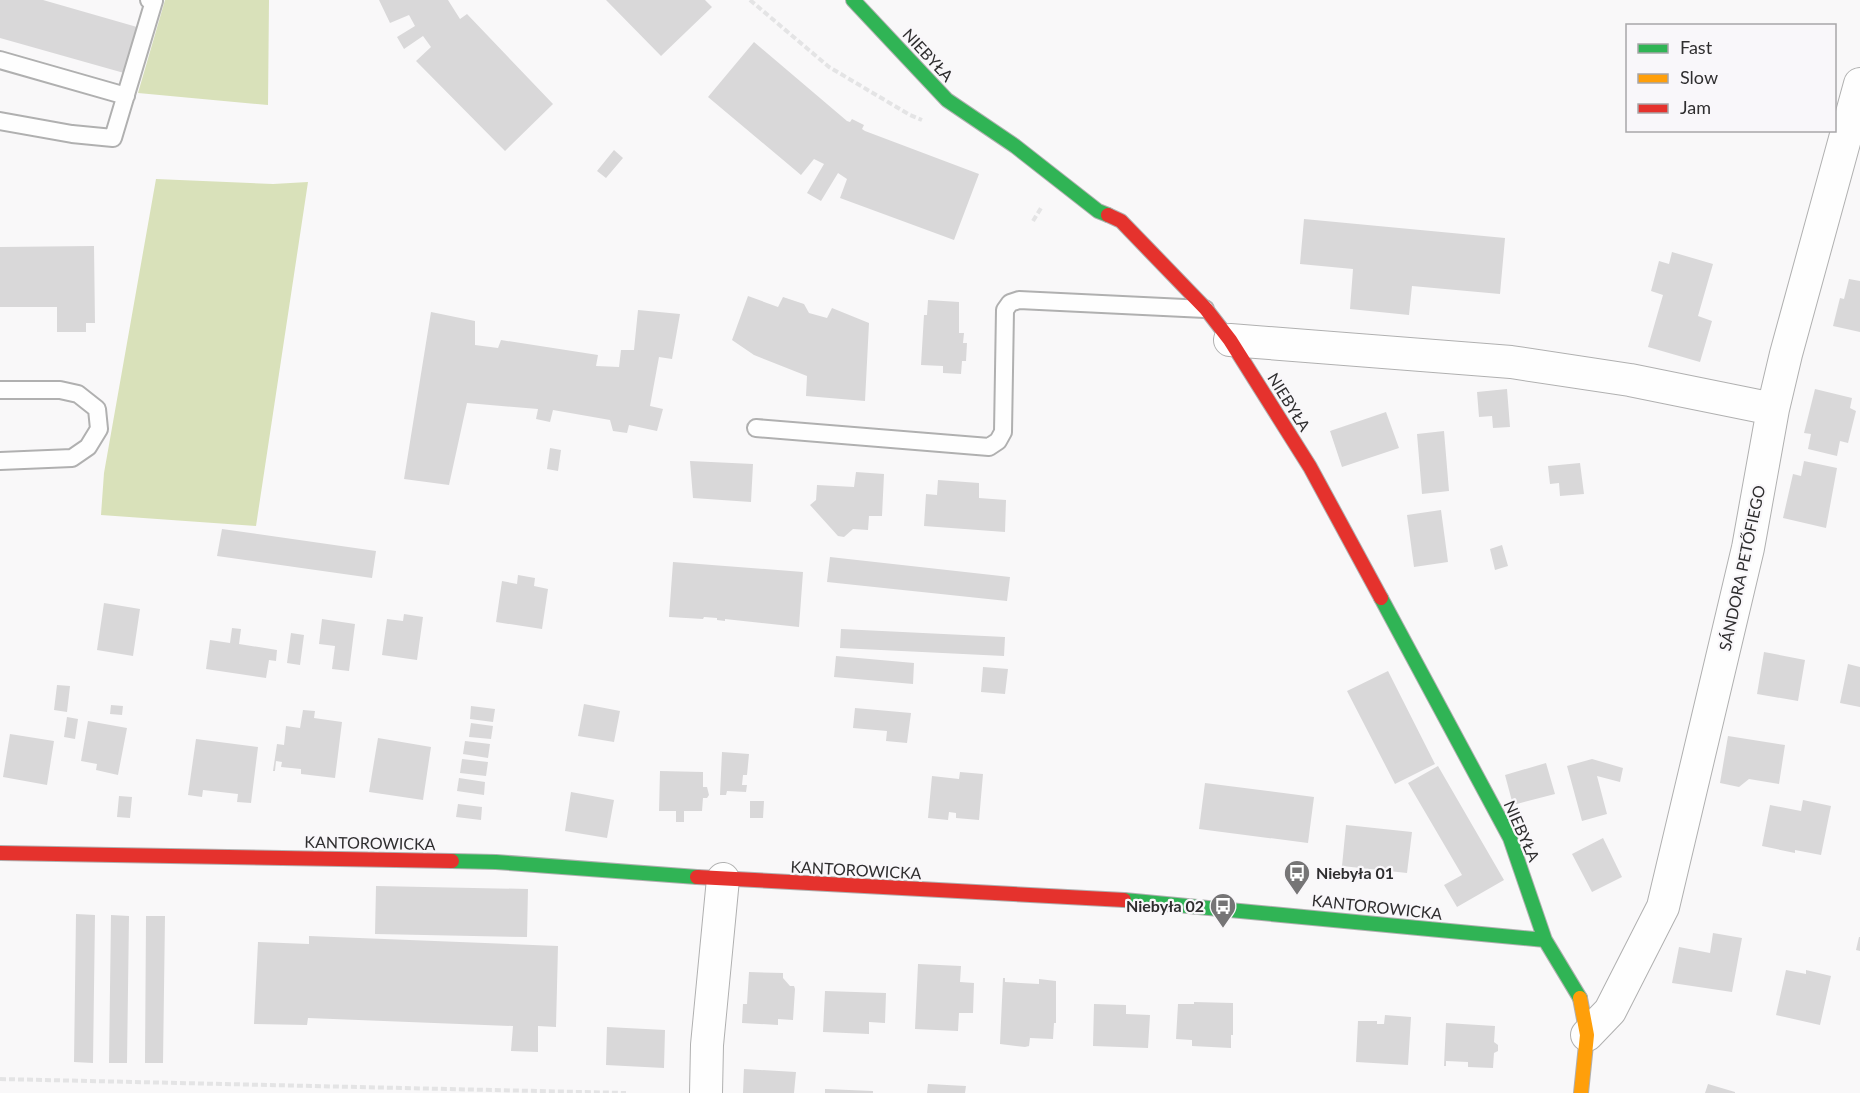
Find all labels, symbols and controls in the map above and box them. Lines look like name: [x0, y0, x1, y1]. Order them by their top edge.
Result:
street label: NIEBYŁA: [899, 24, 958, 85]
legend: [1626, 24, 1836, 132]
text: Fast: [1680, 36, 1713, 58]
text: Slow: [1680, 66, 1718, 88]
text: Jam: [1680, 96, 1711, 118]
street label: NIEBYŁA: [1264, 369, 1315, 435]
street label: SÁNDORA PETŐFIEGO: [1715, 483, 1768, 652]
street label: NIEBYŁA: [1501, 797, 1544, 865]
street label: KANTOROWICKA: [304, 832, 436, 853]
street label: KANTOROWICKA: [790, 857, 922, 882]
bus stop icon: Niebyła 01: [1282, 858, 1312, 896]
place label: Niebyła 01: [1316, 863, 1394, 882]
street label: KANTOROWICKA: [1311, 890, 1443, 923]
bus stop icon: Niebyła 02: [1208, 891, 1238, 929]
place label: Niebyła 02: [1126, 896, 1204, 915]

